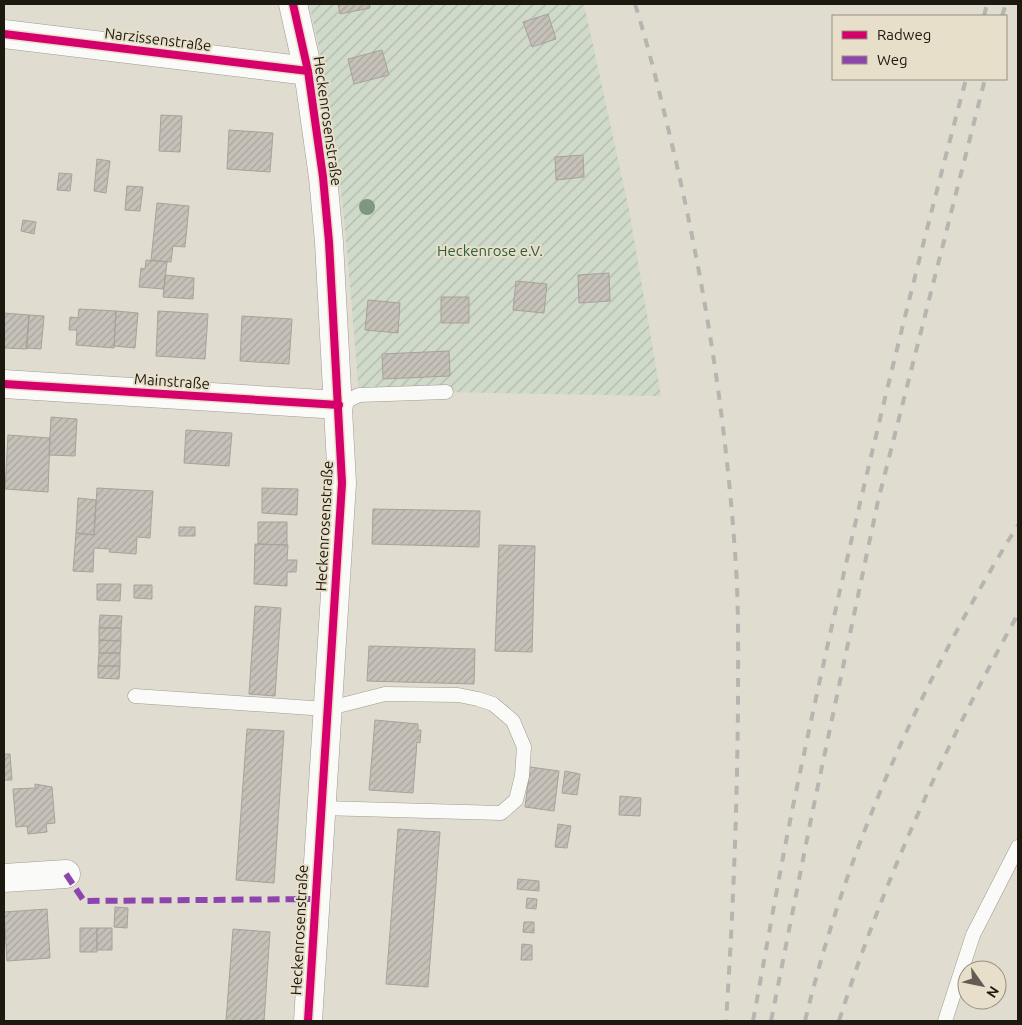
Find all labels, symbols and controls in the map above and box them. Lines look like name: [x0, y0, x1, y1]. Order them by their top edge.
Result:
legend: [832, 15, 1007, 80]
street label: Narzissenstraße: [104, 24, 212, 54]
text: Radweg: [877, 26, 931, 43]
text: Weg: [877, 51, 908, 68]
street label: Heckenrosenstraße: [310, 55, 346, 187]
park label: Heckenrose e.V.: [437, 242, 543, 259]
street label: Mainstraße: [133, 370, 211, 392]
street label: Heckenrosenstraße: [312, 460, 336, 592]
street label: Heckenrosenstraße: [287, 864, 311, 996]
north arrow: [957, 960, 1007, 1010]
text: N: [983, 983, 1002, 1001]

